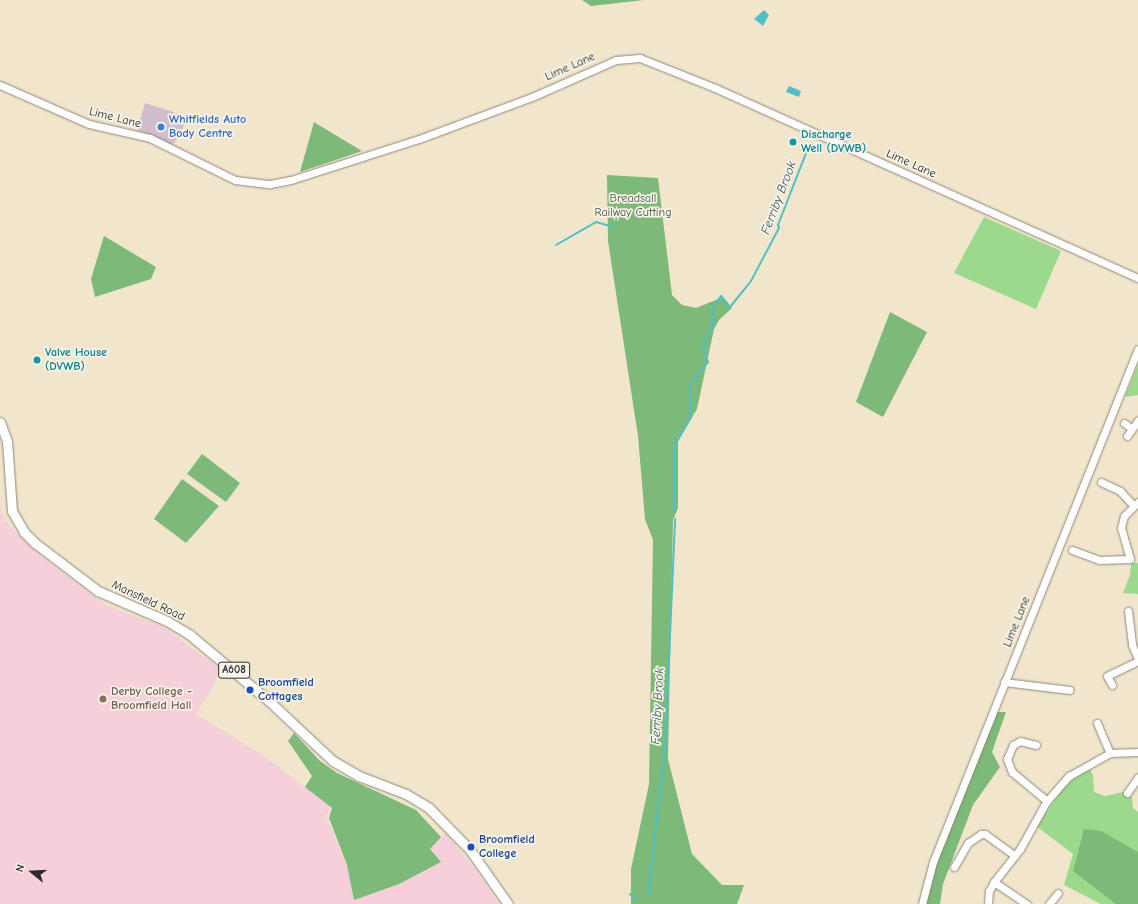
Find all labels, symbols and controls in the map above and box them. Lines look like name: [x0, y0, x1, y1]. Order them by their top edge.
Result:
street label: Lime Lane: [543, 50, 597, 84]
street label: Lime Lane: [87, 105, 143, 131]
place label: Whitfields Auto Body Centre: [169, 113, 246, 141]
marker: Whitfields Auto Body Centre: [156, 122, 166, 132]
place label: Discharge Well (DVWB): [801, 128, 866, 156]
marker: Discharge Well (DVWB): [788, 137, 798, 147]
street label: Lime Lane: [884, 147, 938, 181]
water label: Ferriby Brook: [758, 159, 800, 237]
park label: Breadsall Railway Cutting: [594, 192, 672, 220]
place label: Valve House (DVWB): [45, 346, 107, 374]
marker: Valve House (DVWB): [32, 355, 42, 365]
street label: Mansfield Road: [109, 578, 187, 624]
street label: Lime Lane: [1000, 595, 1034, 649]
road number: A608: [218, 661, 250, 679]
water label: Ferriby Brook: [648, 667, 668, 745]
place label: Broomfield Cottages: [258, 676, 314, 704]
place label: Derby College - Broomfield Hall: [111, 685, 192, 713]
marker: Broomfield Cottages: [245, 685, 255, 695]
marker: Derby College - Broomfield Hall: [98, 694, 108, 704]
place label: Broomfield College: [479, 833, 535, 861]
marker: Broomfield College: [466, 842, 476, 852]
north arrow: [12, 852, 52, 892]
text: N: [13, 863, 27, 874]

